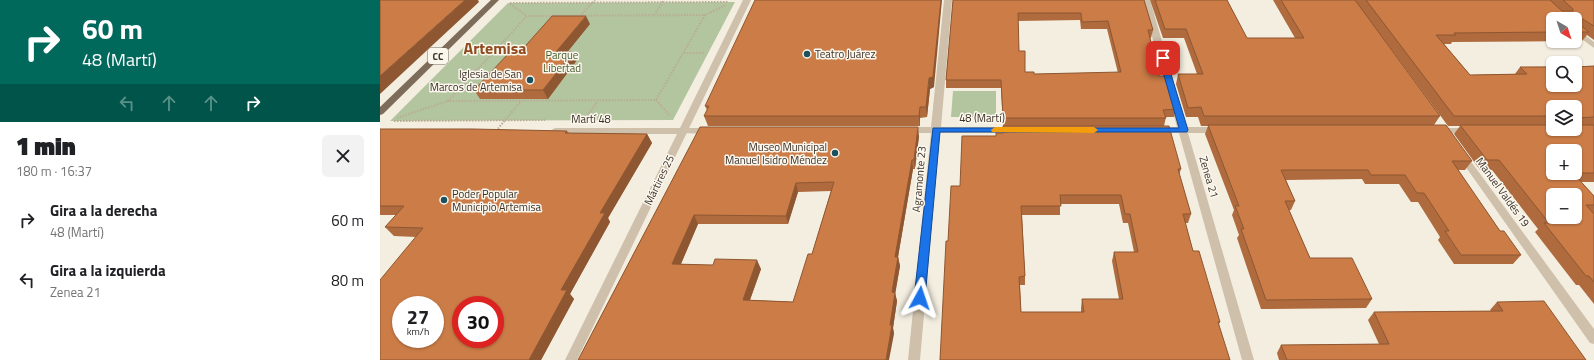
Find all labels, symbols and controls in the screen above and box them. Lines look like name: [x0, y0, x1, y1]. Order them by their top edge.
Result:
text: 60 m: [82, 7, 143, 50]
north arrow: [1546, 12, 1582, 48]
map controls: [1546, 12, 1582, 224]
icon: right: [16, 16, 68, 68]
district label: Artemisa: [464, 36, 526, 60]
pin: [1146, 41, 1180, 75]
text: 48 (Martí): [82, 46, 157, 73]
place label: Teatro Juárez: [815, 46, 875, 62]
park label: Parque Libertad: [543, 47, 581, 76]
icon: arrive: [1152, 47, 1174, 69]
road number: CC: [428, 48, 448, 64]
marker: Teatro Juárez: [802, 49, 812, 59]
button: search: [1546, 56, 1582, 92]
place label: Iglesia de San Marcos de Artemisa: [430, 66, 522, 95]
marker: Iglesia de San Marcos de Artemisa: [525, 75, 535, 85]
icon: left: [116, 92, 138, 114]
icon: ahead: [158, 92, 180, 114]
icon: ahead: [200, 92, 222, 114]
icon: right: [242, 92, 264, 114]
button: layers: [1546, 100, 1582, 136]
street label: 48 (Martí): [959, 110, 1005, 126]
street label: Martí 48: [571, 111, 611, 127]
text: 1 min: [16, 128, 76, 164]
button: close: [322, 135, 364, 177]
place label: Museo Municipal Manuel Isidro Méndez: [725, 139, 827, 168]
button: +: [1546, 144, 1582, 180]
street label: Agramonte 23: [908, 145, 930, 213]
marker: Museo Municipal Manuel Isidro Méndez: [830, 148, 840, 158]
street label: Mártires 25: [640, 152, 678, 208]
street label: Zenea 21: [1195, 154, 1223, 200]
street label: Manuel Valdés 19: [1472, 154, 1534, 230]
text: 180 m · 16:37: [16, 161, 92, 181]
place label: Poder Popular Municipio Artemisa: [452, 186, 542, 215]
button: −: [1546, 188, 1582, 224]
marker: Poder Popular Municipio Artemisa: [439, 195, 449, 205]
text: Gira a la derecha: [50, 199, 157, 222]
icon: right: [16, 209, 38, 231]
text: 60 m: [331, 209, 364, 232]
text: 48 (Martí): [50, 222, 104, 242]
text: Gira a la izquierda: [50, 259, 166, 282]
icon: left: [16, 269, 38, 291]
text: 80 m: [331, 269, 364, 292]
position arrow: [899, 277, 941, 319]
text: Zenea 21: [50, 282, 101, 302]
speed limit sign: 30: [452, 296, 504, 348]
text: 27: [407, 301, 429, 332]
text: km/h: [407, 324, 429, 339]

